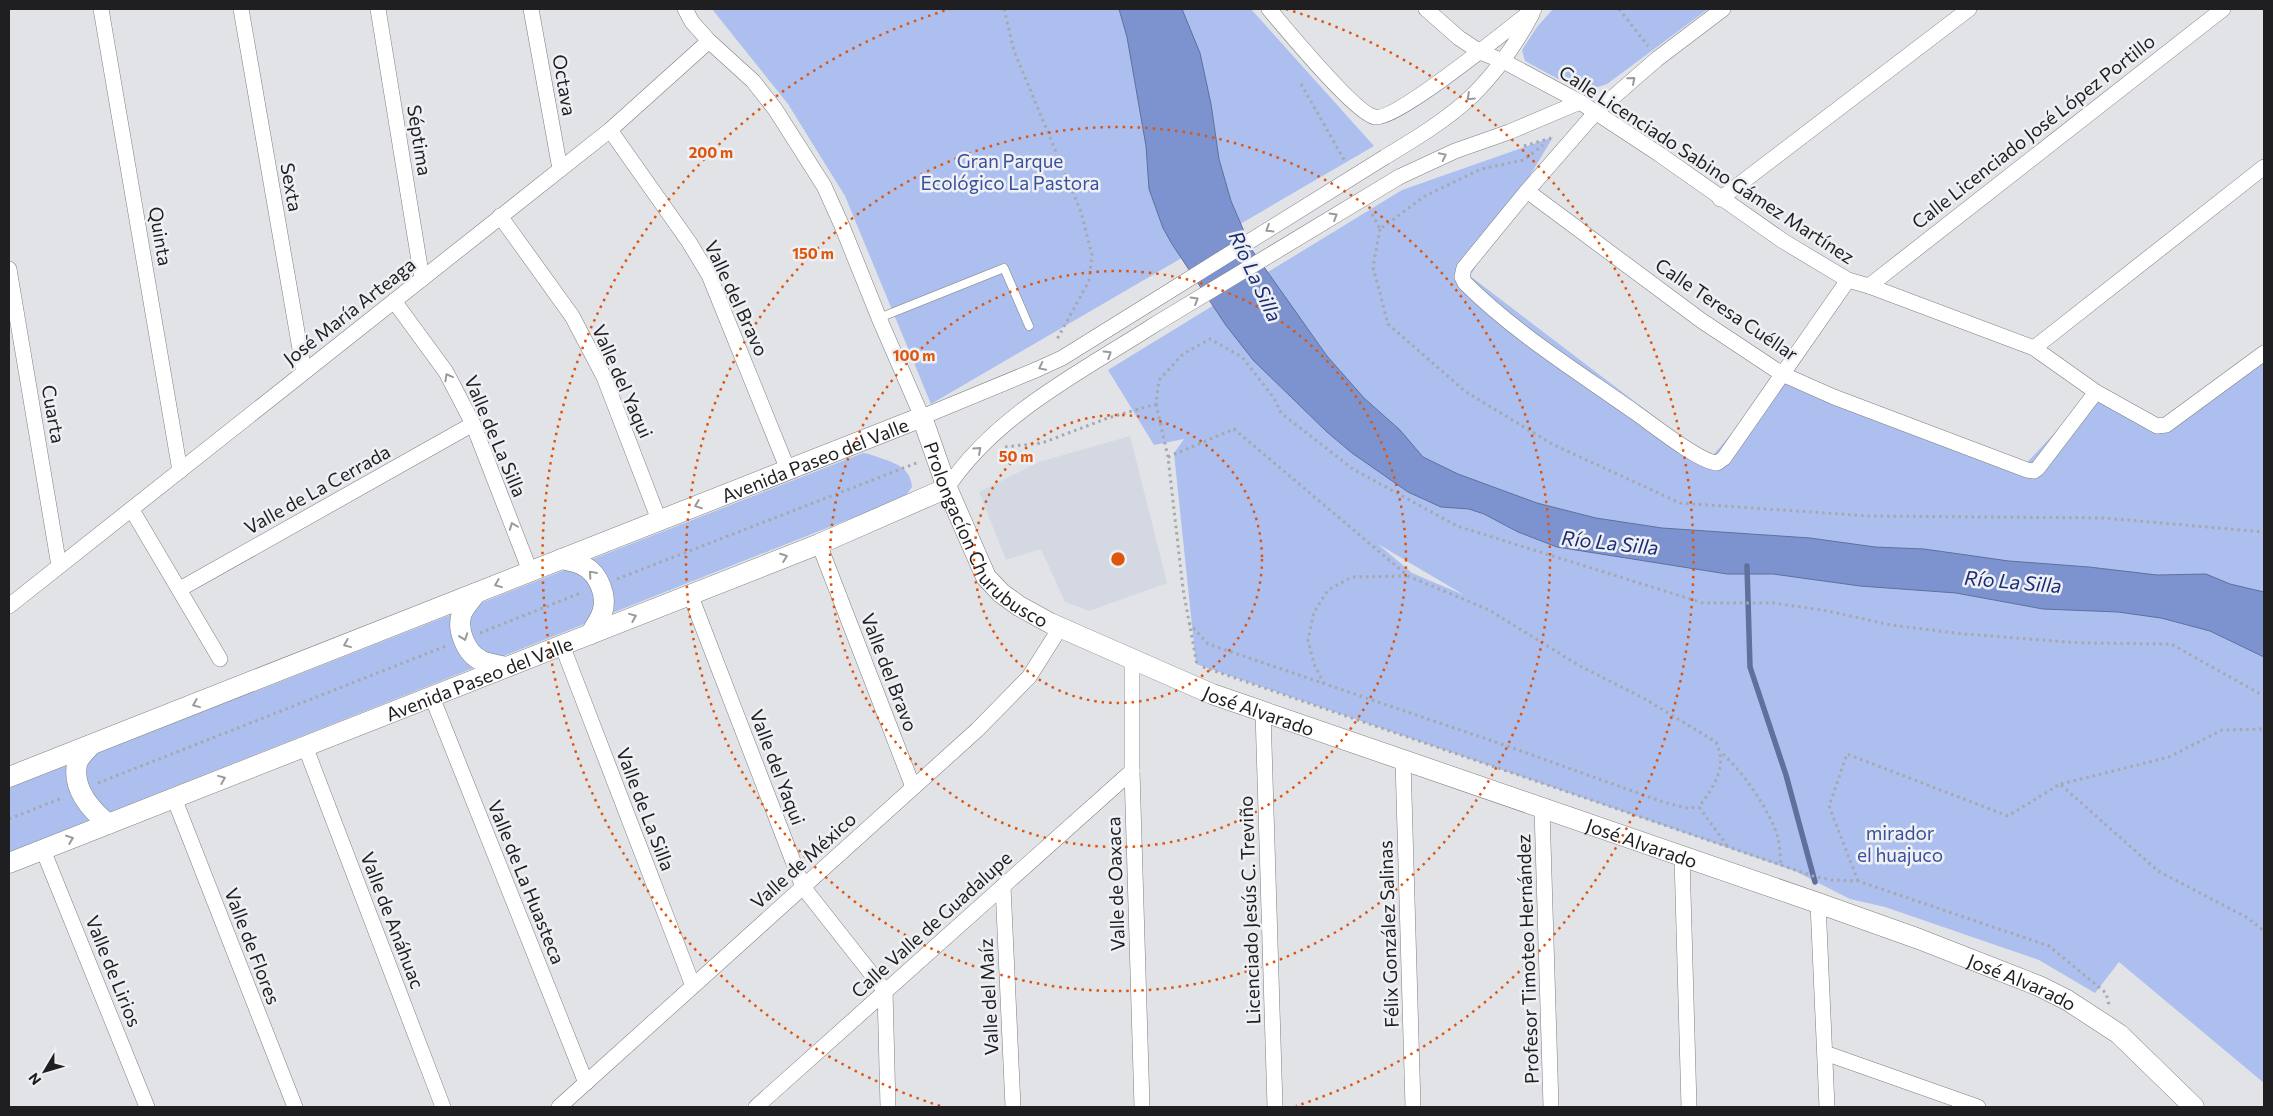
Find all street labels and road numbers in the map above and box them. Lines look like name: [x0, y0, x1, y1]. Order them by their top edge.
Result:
street label: Calle Licenciado José López Portillo: [1907, 29, 2159, 233]
street label: Octava: [548, 53, 582, 117]
street label: Calle Licenciado Sabino Gámez Martínez: [1555, 60, 1859, 268]
street label: Séptima: [403, 103, 437, 177]
street label: Sexta: [276, 161, 308, 213]
street label: Quinta: [144, 205, 178, 267]
street label: Valle del Bravo: [700, 237, 774, 359]
street label: José María Arteaga: [278, 252, 420, 370]
street label: Calle Teresa Cuéllar: [1651, 253, 1803, 366]
street label: Valle del Yaqui: [588, 321, 658, 441]
street label: Valle de La Silla: [460, 372, 532, 500]
street label: Cuarta: [38, 383, 70, 445]
street label: Avenida Paseo del Valle: [718, 412, 911, 507]
street label: Prolongacíon Churubusco: [920, 438, 1053, 631]
street label: Valle de La Cerrada: [240, 439, 394, 539]
street label: Valle del Bravo: [857, 610, 923, 734]
street label: Avenida Paseo del Valle: [382, 631, 576, 725]
street label: José Alvarado: [1200, 680, 1318, 740]
street label: Valle del Yaqui: [745, 706, 811, 828]
street label: Valle de La Silla: [612, 744, 680, 874]
street label: Licenciado Jesús C. Treviño: [1234, 795, 1264, 1025]
street label: Valle de La Huasteca: [484, 797, 570, 967]
street label: Valle de México: [746, 807, 860, 913]
street label: José Alvarado: [1583, 812, 1701, 872]
street label: Valle de Oaxaca: [1101, 816, 1129, 952]
street label: Profesor Timoteo Hernández: [1511, 834, 1543, 1084]
street label: Félix González Salinas: [1373, 840, 1403, 1028]
street label: Calle Valle de Guadalupe: [846, 846, 1016, 1002]
street label: Valle de Anáhuac: [356, 848, 430, 992]
street label: Valle de Flores: [220, 884, 286, 1008]
street label: Valle de Lirios: [81, 912, 147, 1030]
street label: Valle del Maíz: [973, 938, 1003, 1056]
street label: José Alvarado: [1965, 948, 2081, 1015]

